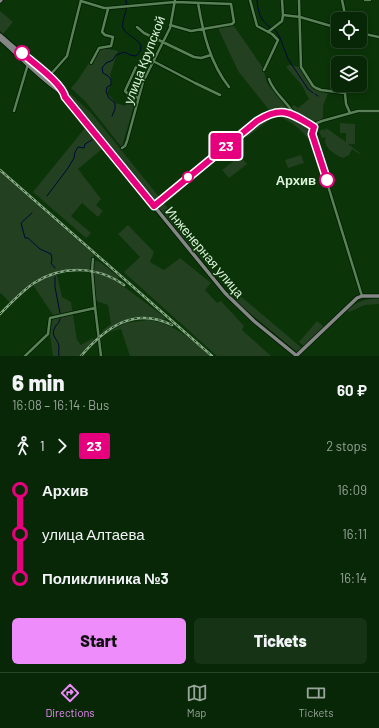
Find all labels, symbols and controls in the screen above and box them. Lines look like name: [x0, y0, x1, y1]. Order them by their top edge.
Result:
map controls: [331, 12, 367, 92]
button: locate: [331, 12, 367, 48]
street label: улица Крупской: [120, 14, 168, 106]
unlabelled marker: [14, 45, 30, 61]
button: layers: [331, 56, 367, 92]
line badge: 23: [208, 133, 244, 159]
text: 23: [218, 137, 234, 154]
unlabelled marker: [182, 171, 194, 183]
place label: Архив: [276, 172, 316, 188]
marker: Архив: [319, 172, 335, 188]
street label: Инженерная улица: [162, 203, 248, 301]
text: 6 min: [12, 369, 65, 395]
text: 60 ₽: [337, 381, 367, 399]
text: 16:08 – 16:14 · Bus: [12, 397, 109, 413]
icon: walk: [12, 435, 34, 457]
icon: forward: [51, 435, 73, 457]
text: 23: [87, 437, 102, 454]
text: 1: [40, 438, 45, 454]
text: 2 stops: [326, 438, 367, 454]
text: Архив: [42, 481, 89, 499]
text: 16:09: [337, 482, 367, 498]
text: улица Алтаева: [42, 525, 145, 543]
text: 16:11: [342, 526, 367, 542]
text: Поликлиника №3: [42, 569, 169, 587]
text: 16:14: [340, 570, 367, 586]
button: Start: [12, 618, 186, 664]
button: Tickets: [194, 618, 367, 664]
tab: Directions: [45, 682, 95, 719]
tab: Map: [186, 682, 208, 719]
tab: Tickets: [299, 682, 334, 719]

